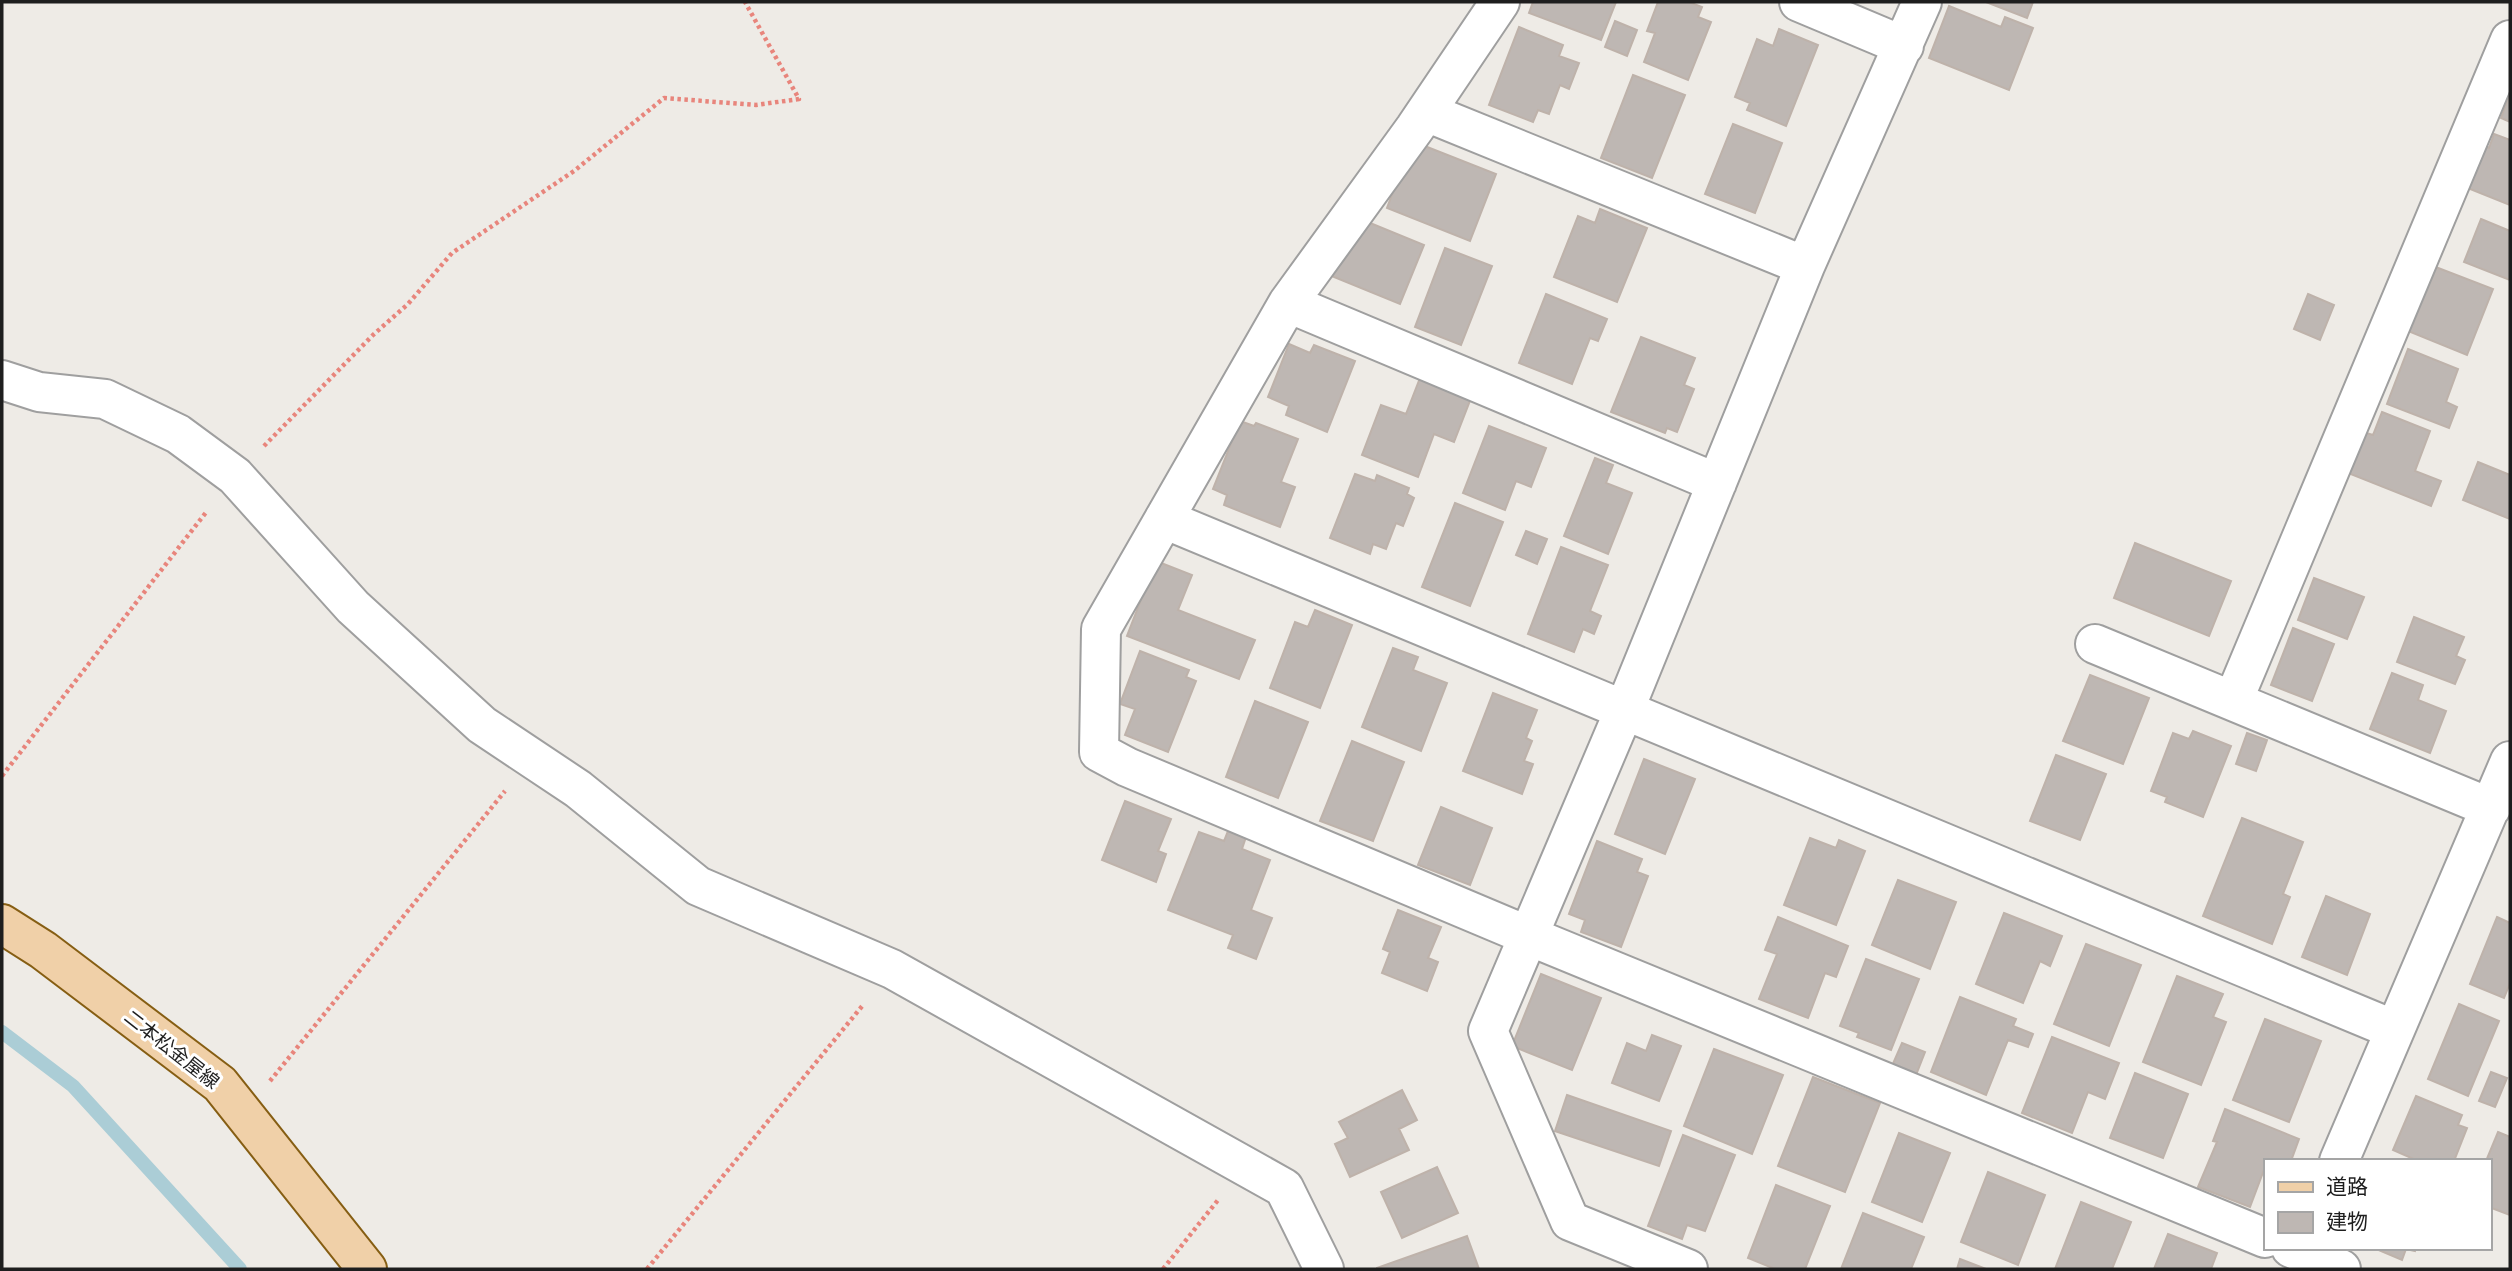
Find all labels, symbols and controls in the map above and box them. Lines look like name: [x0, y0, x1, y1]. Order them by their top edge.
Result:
street label: 二本松金屋線: [120, 1005, 224, 1093]
legend: [2264, 1159, 2491, 1250]
text: 道路: [2326, 1174, 2368, 1199]
text: 建物: [2326, 1209, 2368, 1234]

